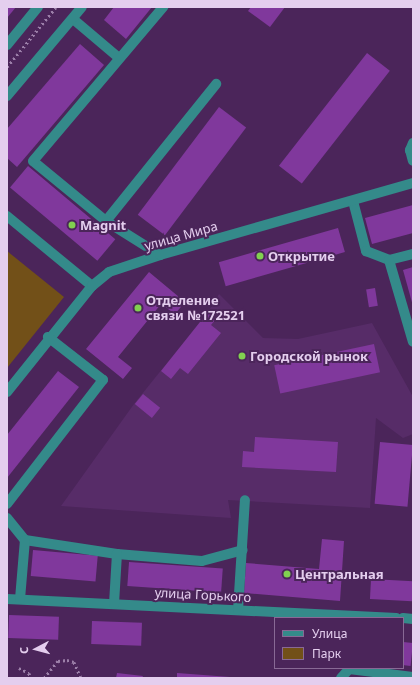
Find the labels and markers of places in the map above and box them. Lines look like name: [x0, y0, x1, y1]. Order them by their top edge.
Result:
place label: Magnit: [80, 217, 126, 233]
marker: Magnit: [67, 220, 77, 230]
place label: Открытие: [268, 248, 335, 264]
marker: Открытие: [255, 251, 265, 261]
place label: Отделение связи №172521: [146, 293, 245, 324]
marker: Отделение связи №172521: [133, 303, 143, 313]
place label: Городской рынок: [250, 348, 368, 364]
marker: Городской рынок: [237, 351, 247, 361]
place label: Центральная: [295, 566, 384, 582]
marker: Центральная: [282, 569, 292, 579]

